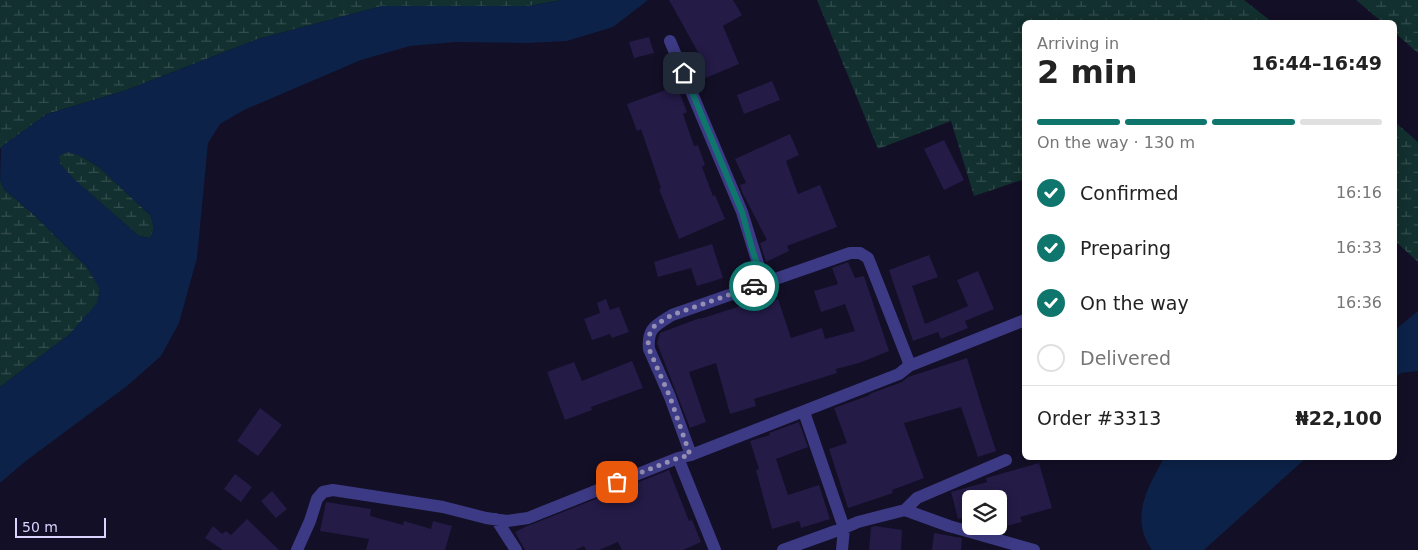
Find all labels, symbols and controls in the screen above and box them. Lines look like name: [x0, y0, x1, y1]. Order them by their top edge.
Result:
text: Arriving in: [1037, 34, 1119, 53]
pin: [663, 52, 705, 94]
text: 16:44–16:49: [1252, 52, 1382, 74]
text: 2 min: [1037, 53, 1138, 91]
icon: home: [670, 59, 698, 87]
text: On the way · 130 m: [1037, 133, 1195, 152]
icon: check: [1037, 179, 1065, 207]
text: Confirmed: [1080, 182, 1179, 204]
text: 16:16: [1336, 183, 1382, 202]
icon: check: [1037, 234, 1065, 262]
text: Preparing: [1080, 237, 1171, 259]
text: 16:33: [1336, 238, 1382, 257]
courier: [729, 261, 779, 311]
icon: car: [740, 272, 768, 300]
icon: check: [1037, 289, 1065, 317]
text: On the way: [1080, 292, 1189, 314]
text: 16:36: [1336, 293, 1382, 312]
text: Delivered: [1080, 347, 1171, 369]
text: Order #3313: [1037, 407, 1161, 429]
text: ₦22,100: [1295, 407, 1382, 429]
pin: [596, 461, 638, 503]
icon: bag: [603, 468, 631, 496]
map controls: [962, 490, 1007, 535]
button: layers: [962, 490, 1007, 535]
scale bar: [15, 515, 106, 538]
text: 50 m: [22, 519, 58, 535]

